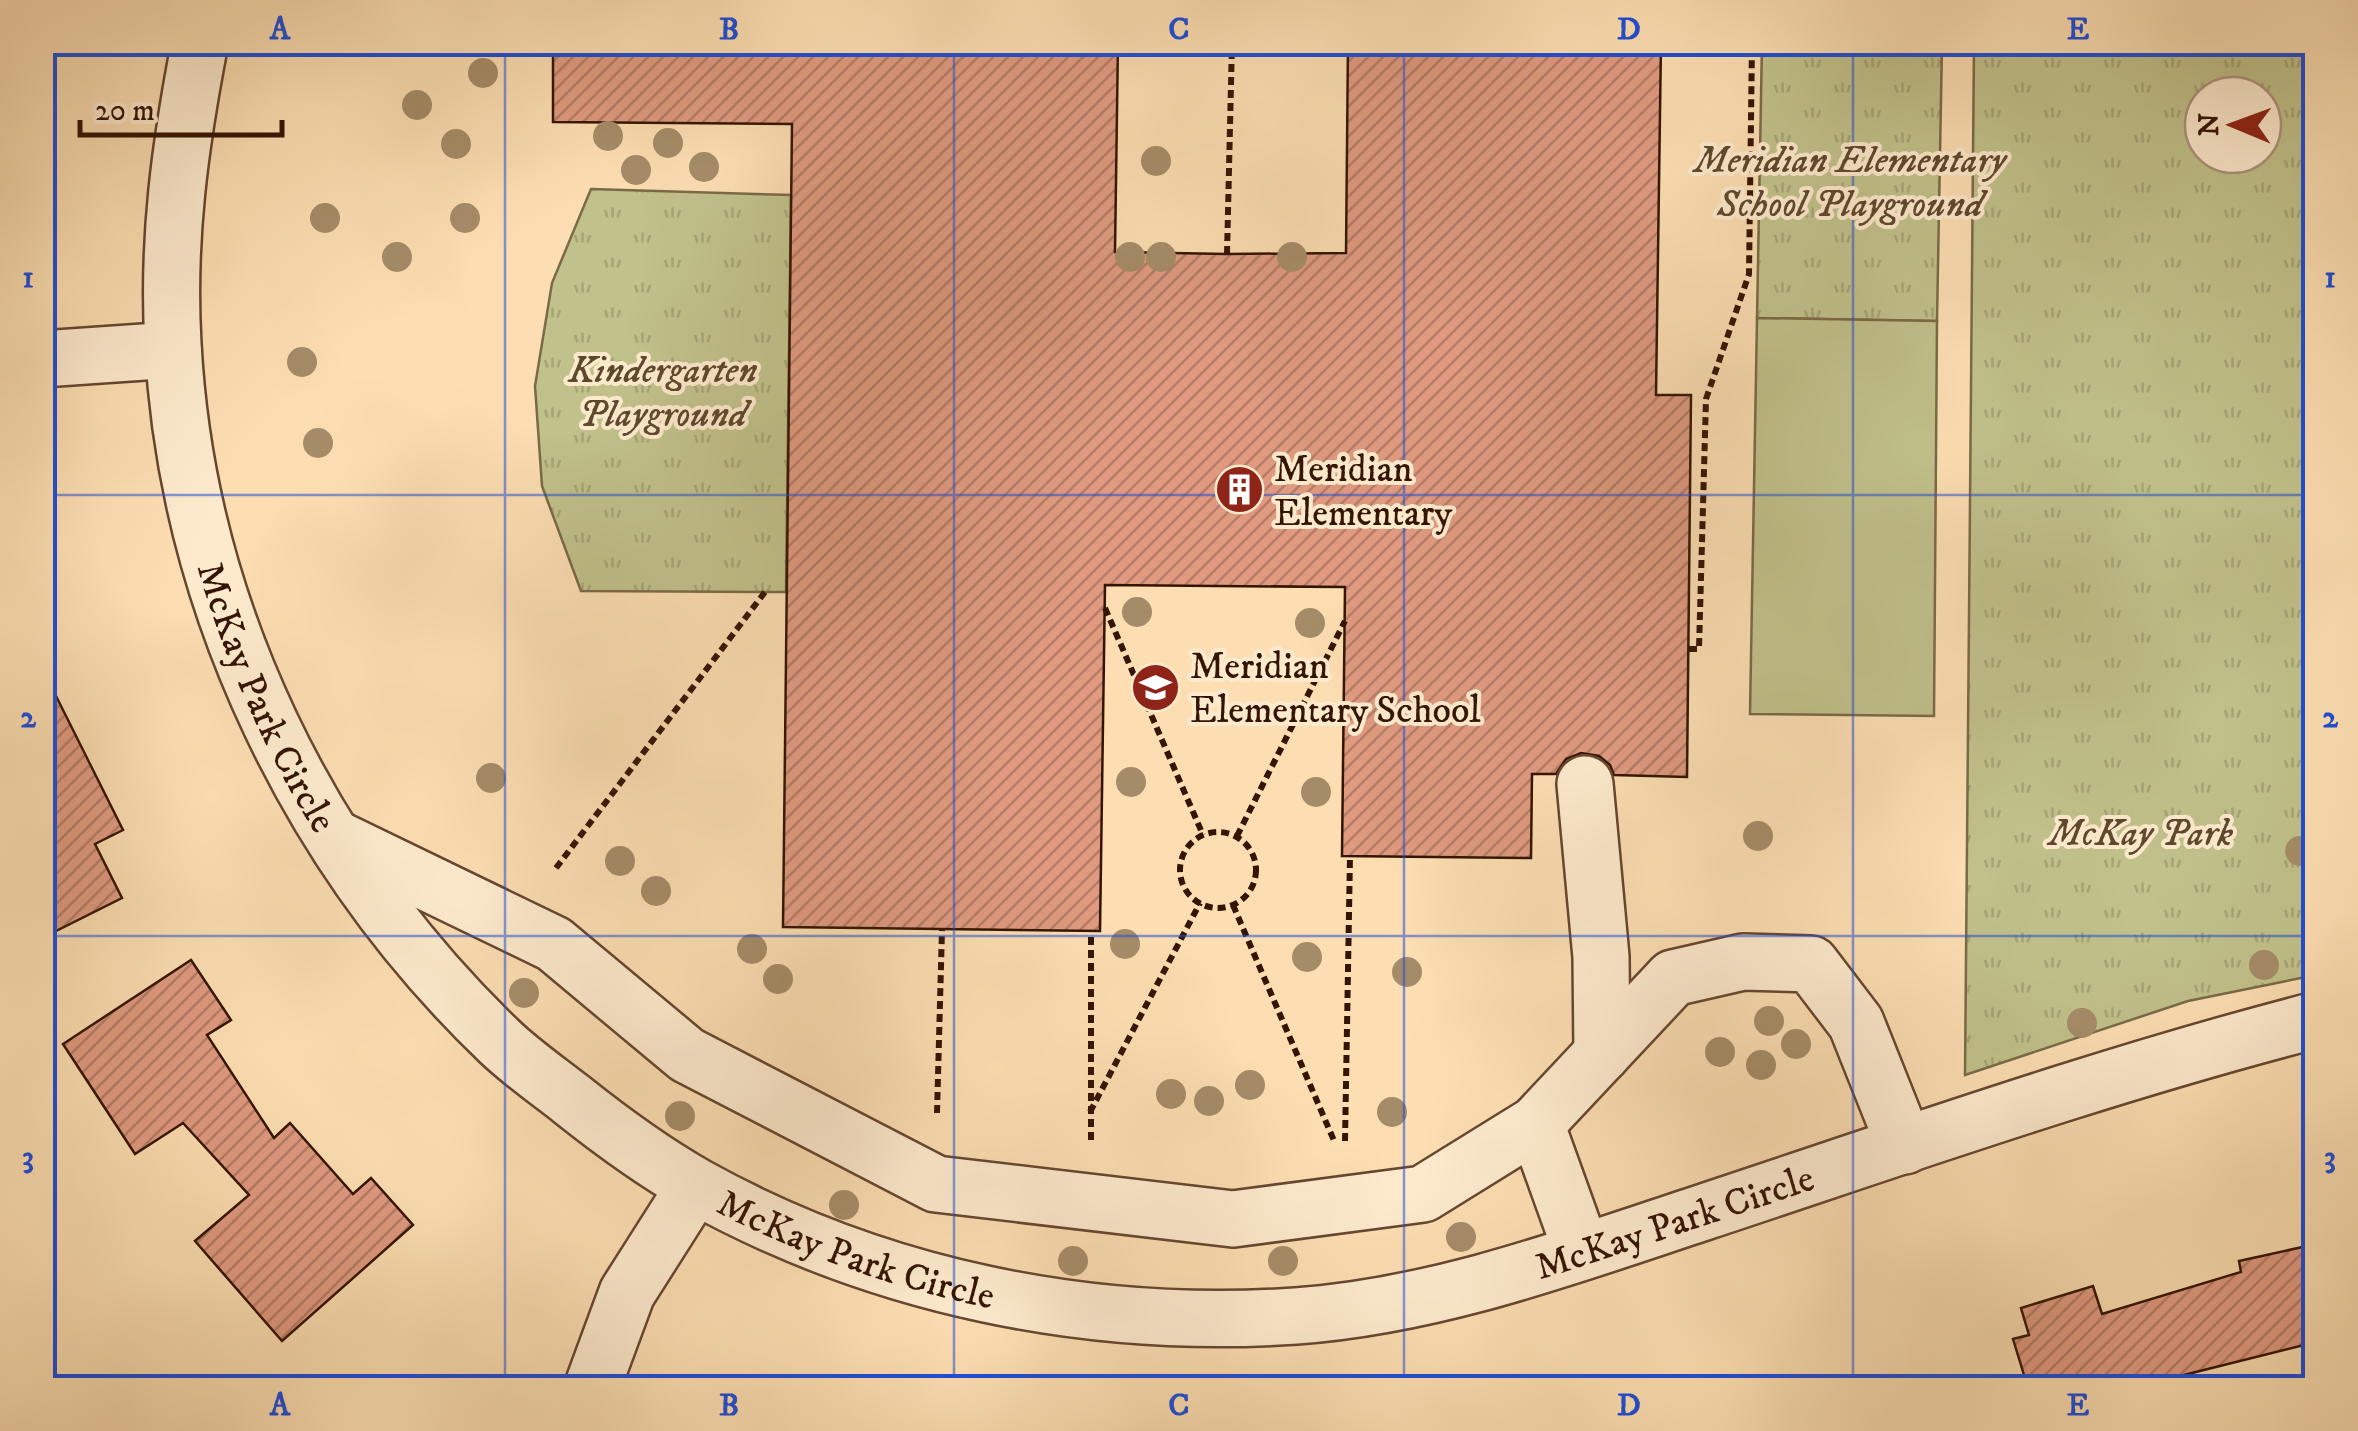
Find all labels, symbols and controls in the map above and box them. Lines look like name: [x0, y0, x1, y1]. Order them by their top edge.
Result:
text: A: [269, 10, 292, 50]
text: B: [719, 10, 739, 50]
text: C: [1168, 10, 1190, 50]
text: D: [1617, 10, 1641, 50]
text: E: [2067, 10, 2090, 50]
scale bar: [80, 75, 282, 137]
north arrow: [2183, 75, 2283, 175]
text: 20 m: [95, 93, 155, 130]
text: N: [2192, 113, 2227, 136]
park label: Meridian Elementary School Playground: [1691, 137, 2008, 229]
text: 1: [22, 258, 34, 298]
text: 1: [2324, 258, 2336, 298]
park label: Kindergarten Playground: [567, 347, 757, 439]
place label: Meridian Elementary: [1274, 446, 1453, 538]
building icon: Meridian Elementary: [1213, 464, 1265, 516]
street label: McKay Park Circle: [185, 557, 346, 842]
place label: Meridian Elementary School: [1190, 643, 1481, 735]
school or university icon: Meridian Elementary School: [1129, 661, 1181, 713]
text: 2: [20, 698, 36, 738]
text: 2: [2322, 698, 2338, 738]
park label: McKay Park: [2046, 810, 2233, 858]
text: 3: [22, 1138, 34, 1178]
text: 3: [2324, 1138, 2336, 1178]
street label: McKay Park Circle: [1530, 1155, 1821, 1292]
street label: McKay Park Circle: [709, 1180, 999, 1321]
text: A: [269, 1386, 292, 1426]
text: B: [719, 1386, 739, 1426]
text: C: [1168, 1386, 1190, 1426]
text: D: [1617, 1386, 1641, 1426]
text: E: [2067, 1386, 2090, 1426]

